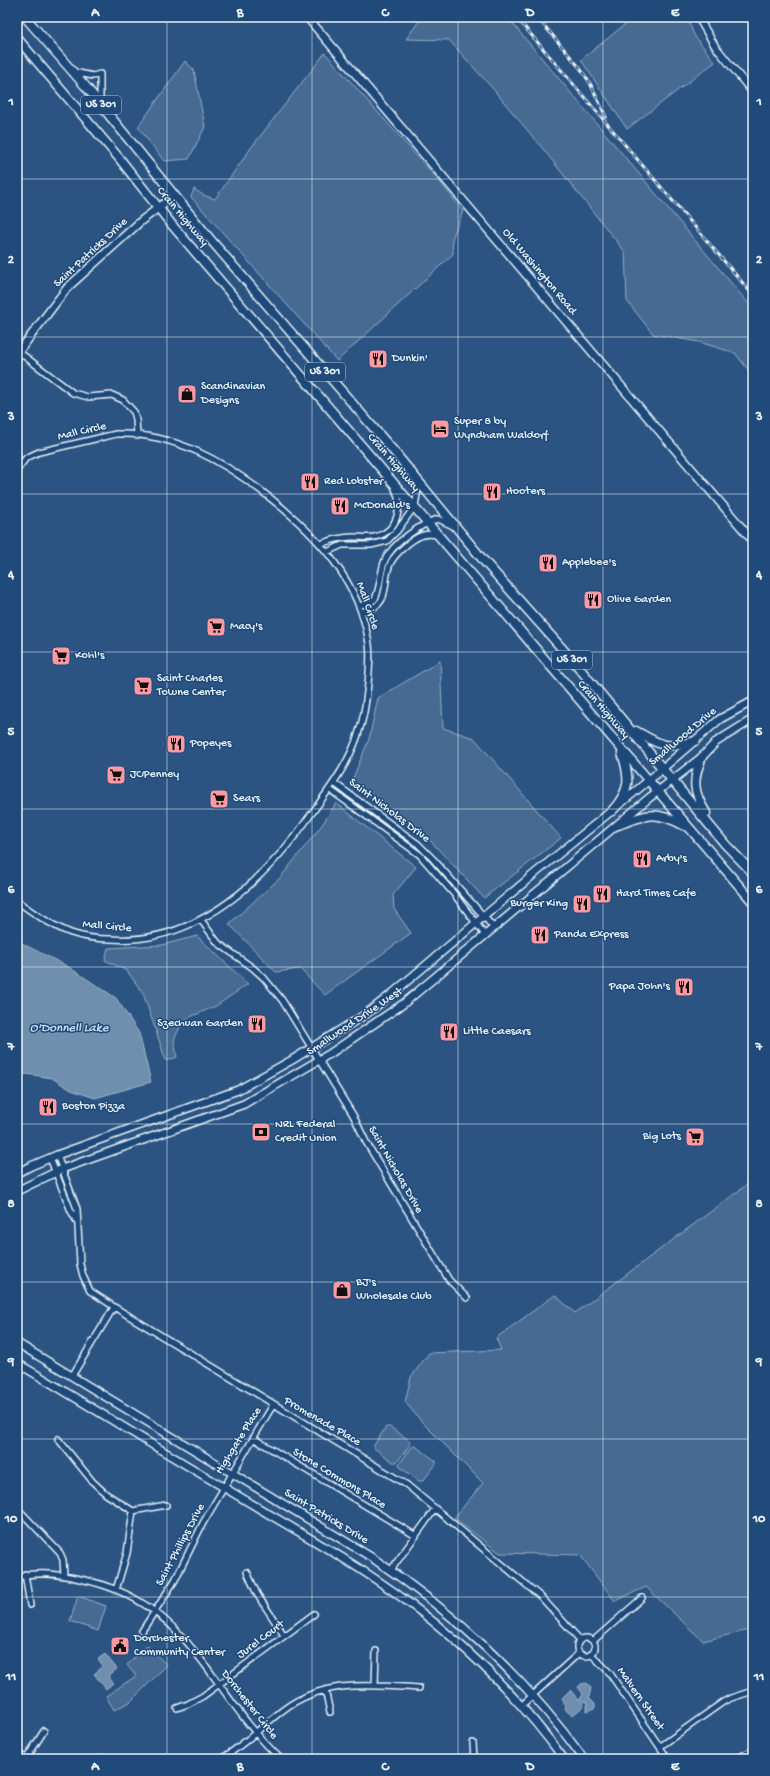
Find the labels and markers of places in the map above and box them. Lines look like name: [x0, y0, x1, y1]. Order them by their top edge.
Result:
restaurant icon: Dunkin': [367, 348, 389, 370]
place label: Dunkin': [391, 352, 428, 366]
place label: Scandinavian Designs: [200, 380, 266, 408]
shop icon: Scandinavian Designs: [176, 383, 198, 405]
place label: Super 8 by Wyndham Waldorf: [454, 415, 549, 443]
hotel icon: Super 8 by Wyndham Waldorf: [429, 418, 451, 440]
restaurant icon: Red Lobster: [299, 471, 321, 493]
place label: Red Lobster: [324, 475, 385, 489]
restaurant icon: Hooters: [481, 481, 503, 503]
place label: Hooters: [506, 485, 546, 499]
restaurant icon: McDonald's: [329, 495, 351, 517]
place label: McDonald's: [354, 499, 411, 513]
restaurant icon: Applebee's: [537, 552, 559, 574]
place label: Applebee's: [562, 556, 616, 570]
restaurant icon: Olive Garden: [582, 589, 604, 611]
place label: Olive Garden: [607, 593, 672, 607]
supermarket icon: Macy's: [205, 616, 227, 638]
place label: Macy's: [230, 620, 263, 634]
supermarket icon: Kohl's: [50, 645, 72, 667]
place label: Kohl's: [75, 649, 105, 663]
place label: Saint Charles Towne Center: [156, 672, 227, 700]
supermarket icon: Saint Charles Towne Center: [132, 675, 154, 697]
restaurant icon: Popeyes: [165, 733, 187, 755]
place label: Popeyes: [189, 737, 232, 751]
supermarket icon: JCPenney: [105, 764, 127, 786]
place label: JCPenney: [130, 768, 179, 782]
supermarket icon: Sears: [208, 788, 230, 810]
place label: Sears: [233, 792, 261, 806]
restaurant icon: Arby's: [631, 848, 653, 870]
place label: Arby's: [656, 852, 688, 866]
restaurant icon: Hard Times Cafe: [591, 883, 613, 905]
place label: Hard Times Cafe: [616, 887, 697, 901]
restaurant icon: Burger King: [571, 893, 593, 915]
place label: Burger King: [509, 897, 568, 911]
restaurant icon: Panda Express: [529, 924, 551, 946]
place label: Panda Express: [553, 928, 629, 942]
restaurant icon: Papa John's: [673, 976, 695, 998]
place label: Papa John's: [608, 980, 671, 994]
restaurant icon: Szechuan Garden: [246, 1013, 268, 1035]
place label: Szechuan Garden: [157, 1017, 243, 1031]
restaurant icon: Little Caesars: [438, 1021, 460, 1043]
place label: Little Caesars: [463, 1025, 531, 1039]
restaurant icon: Boston Pizza: [37, 1096, 59, 1118]
place label: Boston Pizza: [61, 1100, 125, 1114]
place label: NRL Federal Credit Union: [275, 1118, 337, 1146]
bank icon: NRL Federal Credit Union: [250, 1121, 272, 1143]
supermarket icon: Big Lots: [684, 1126, 706, 1148]
place label: Big Lots: [642, 1130, 682, 1144]
place label: BJ's Wholesale Club: [355, 1276, 432, 1304]
shop icon: BJ's Wholesale Club: [331, 1279, 353, 1301]
place label: Dorchester Community Center: [133, 1632, 227, 1660]
public building icon: Dorchester Community Center: [109, 1635, 131, 1657]

